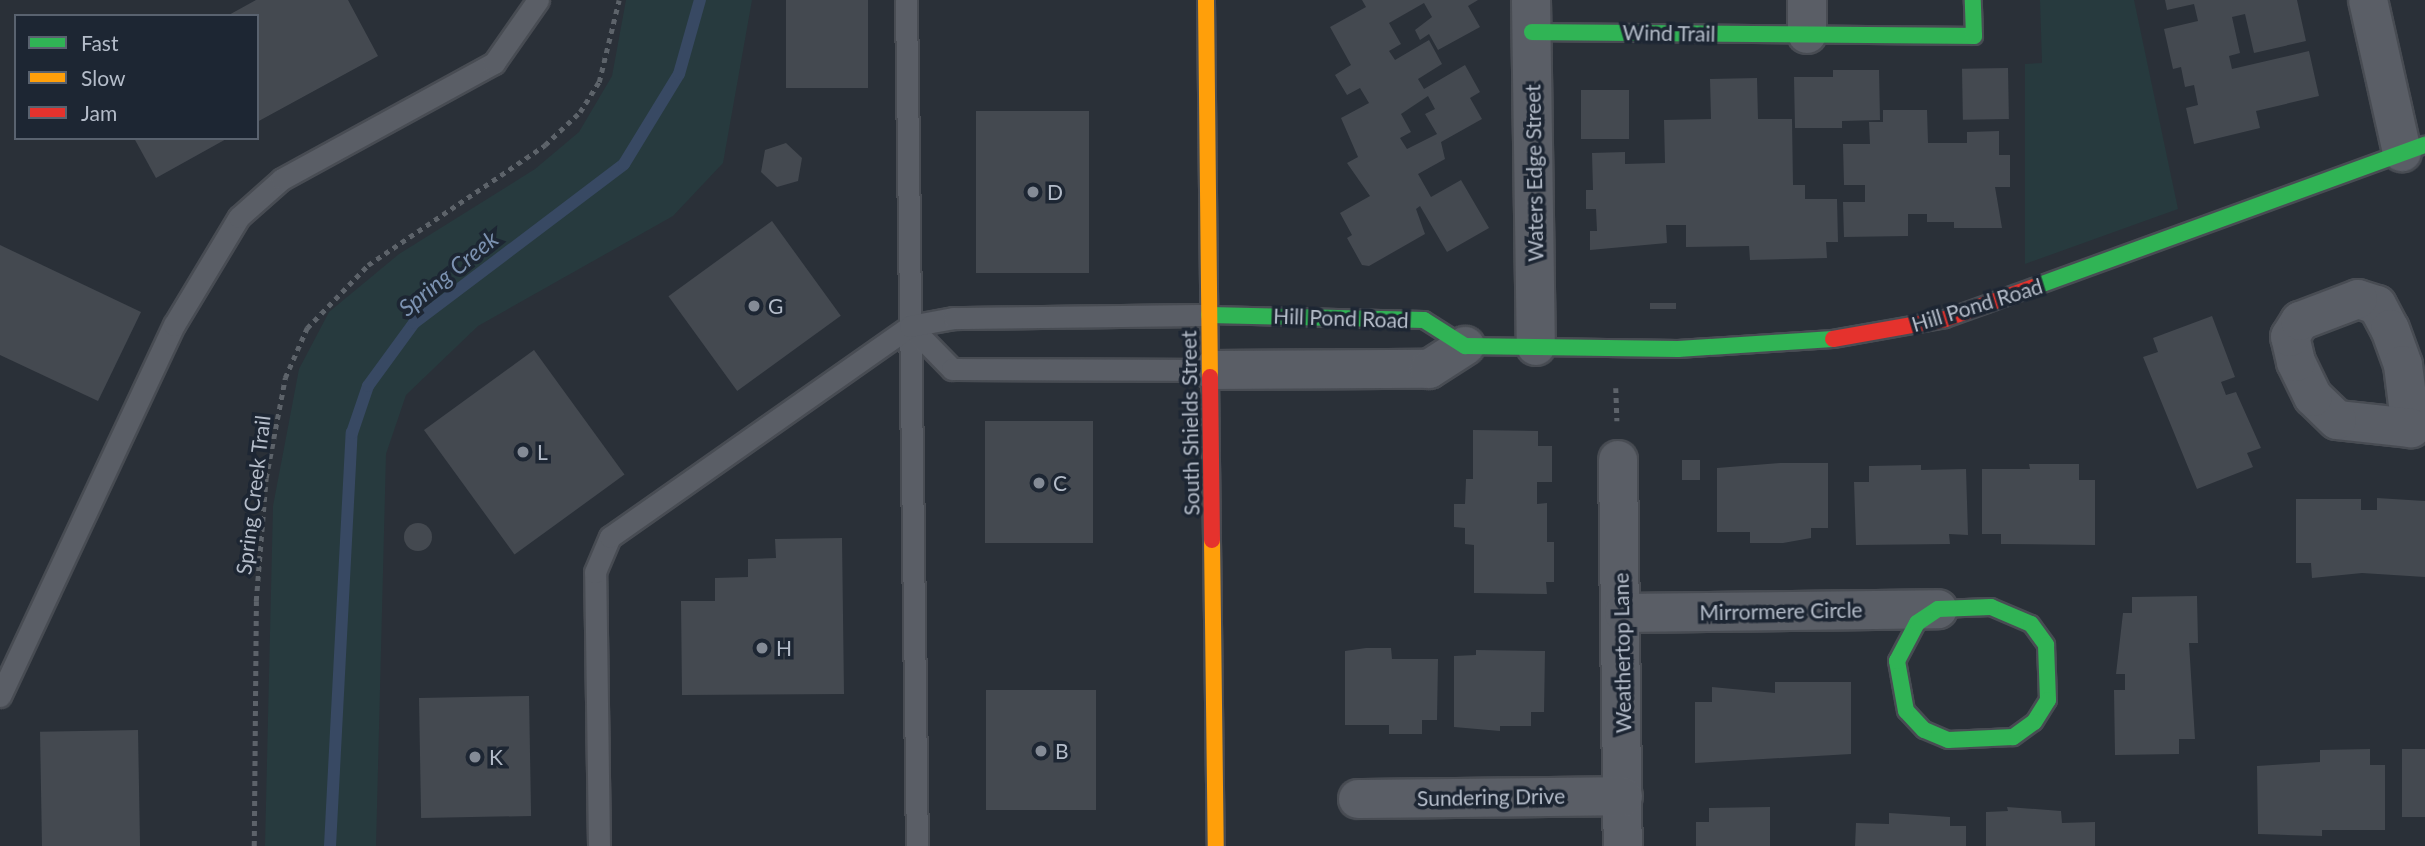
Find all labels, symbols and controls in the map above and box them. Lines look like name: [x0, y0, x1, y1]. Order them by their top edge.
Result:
legend: [14, 14, 259, 140]
street label: Wind Trail: [1622, 20, 1716, 46]
text: Fast: [81, 30, 118, 55]
text: Slow: [81, 65, 125, 90]
street label: Waters Edge Street: [1520, 84, 1548, 262]
text: Jam: [81, 100, 117, 125]
place label: D: [1047, 179, 1063, 205]
marker: D: [1025, 184, 1041, 200]
water label: Spring Creek: [393, 225, 503, 321]
street label: Hill Pond Road: [1908, 273, 2046, 337]
place label: G: [768, 293, 783, 319]
marker: G: [746, 298, 762, 314]
street label: Hill Pond Road: [1273, 303, 1409, 333]
street label: South Shields Street: [1176, 330, 1204, 516]
street label: Spring Creek Trail: [231, 414, 275, 576]
place label: L: [537, 439, 548, 465]
marker: L: [515, 444, 531, 460]
place label: C: [1053, 470, 1067, 496]
marker: C: [1031, 475, 1047, 491]
street label: Weathertop Lane: [1608, 573, 1636, 733]
street label: Mirrormere Circle: [1699, 597, 1863, 625]
place label: H: [776, 635, 792, 661]
marker: H: [754, 640, 770, 656]
place label: B: [1055, 738, 1069, 764]
marker: B: [1033, 743, 1049, 759]
place label: K: [489, 744, 503, 770]
marker: K: [467, 749, 483, 765]
street label: Sundering Drive: [1417, 783, 1565, 811]

